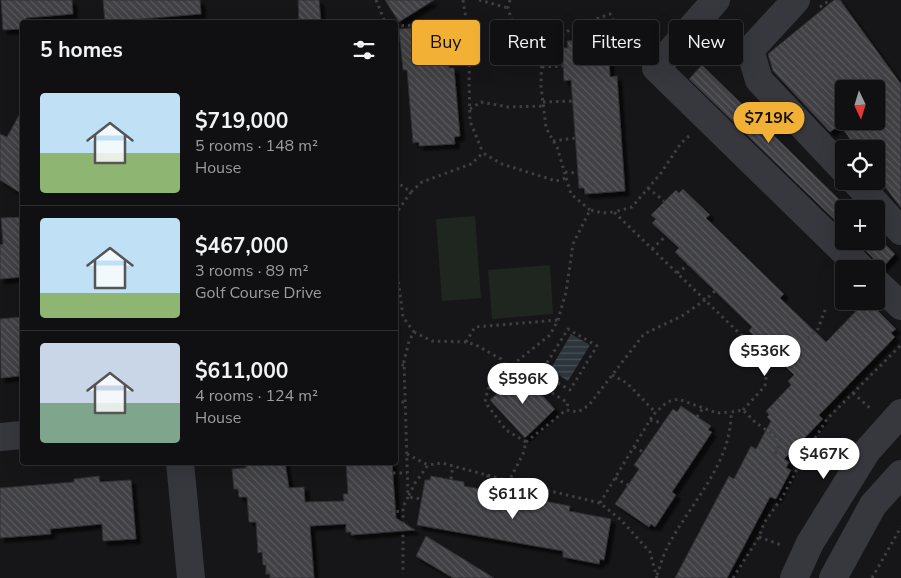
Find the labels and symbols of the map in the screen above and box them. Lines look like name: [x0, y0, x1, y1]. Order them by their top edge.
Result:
north arrow: [835, 80, 885, 130]
pin: $719K: [734, 102, 804, 144]
pin: $536K: [730, 334, 800, 377]
pin: $596K: [488, 362, 558, 405]
pin: $467K: [789, 438, 859, 480]
pin: $611K: [478, 478, 548, 520]

